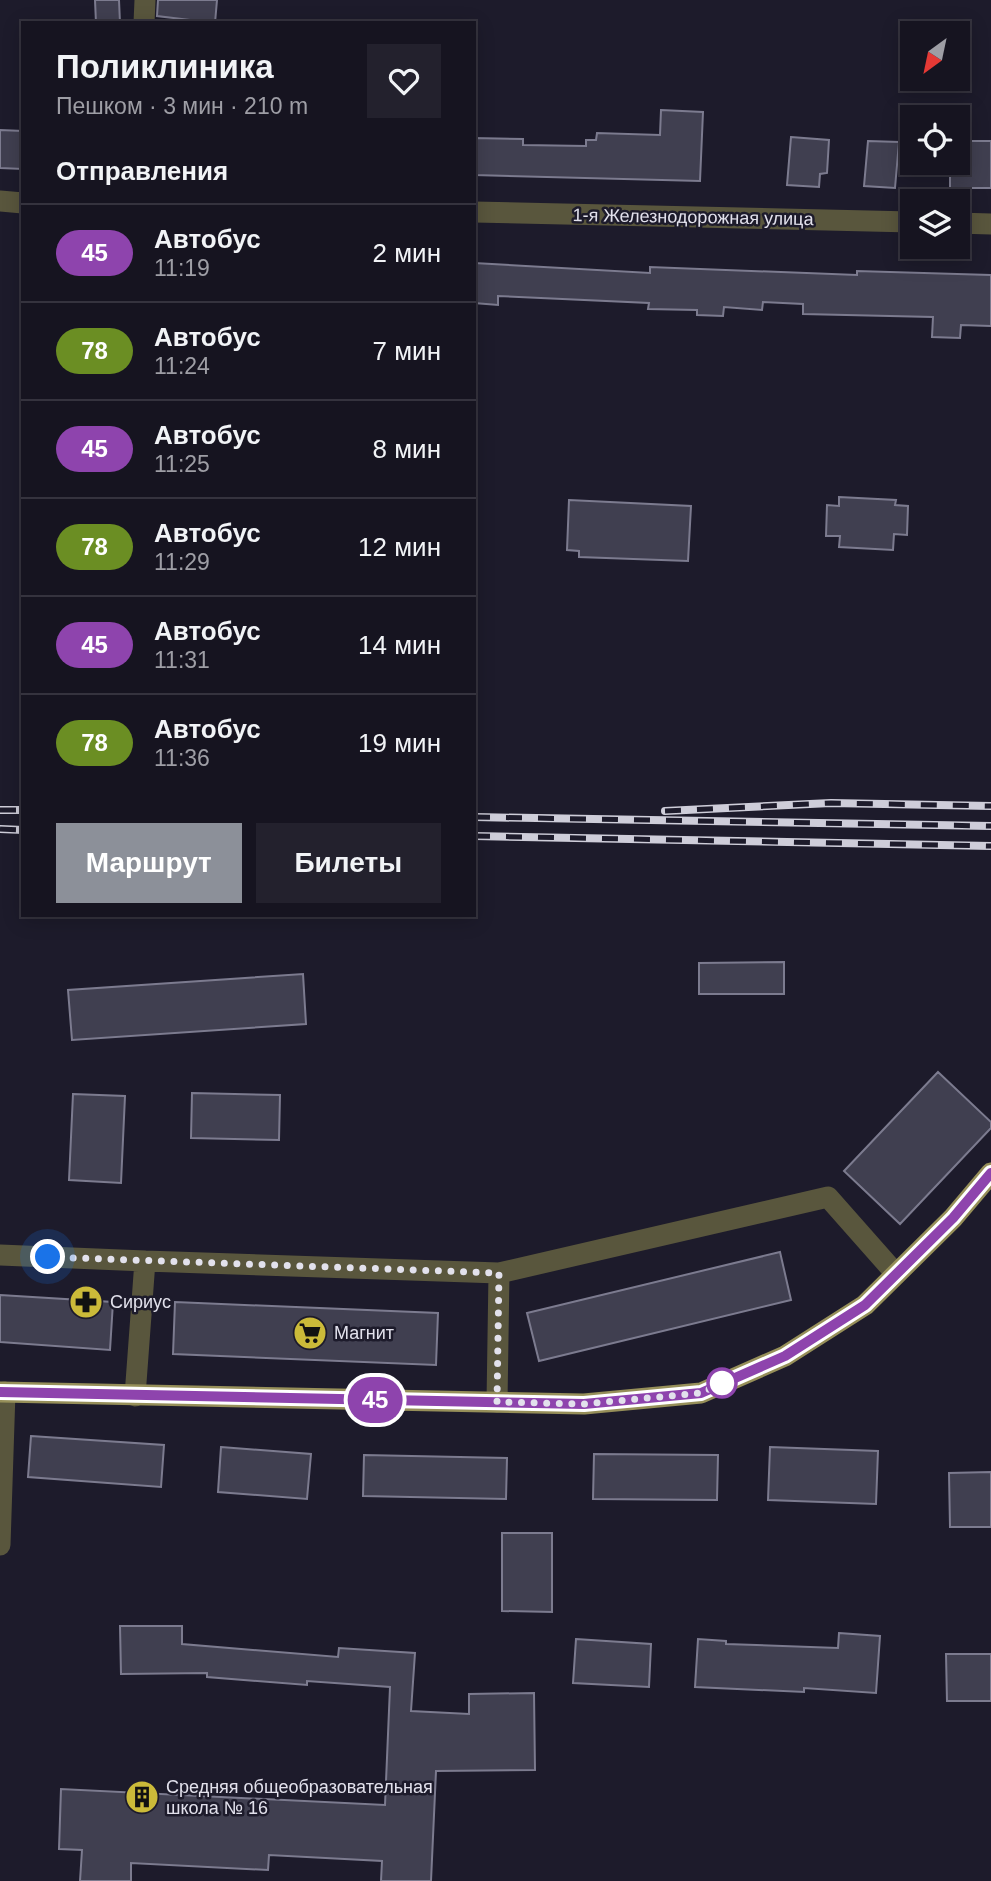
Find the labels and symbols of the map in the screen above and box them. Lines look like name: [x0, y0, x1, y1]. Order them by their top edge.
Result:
north arrow: [900, 21, 970, 91]
street label: 1-я Железнодорожная улица: [572, 205, 815, 229]
your location: [30, 1239, 65, 1274]
pharmacy icon: Сириус: [67, 1283, 105, 1321]
place label: Сириус: [110, 1292, 171, 1312]
supermarket icon: Магнит: [291, 1314, 329, 1352]
place label: Магнит: [334, 1323, 394, 1343]
unlabelled marker: [707, 1368, 737, 1398]
line badge: 45: [344, 1377, 406, 1423]
place label: Средняя общеобразовательная школа № 16: [166, 1777, 433, 1818]
building icon: Средняя общеобразовательная школа № 16: [123, 1778, 161, 1816]

